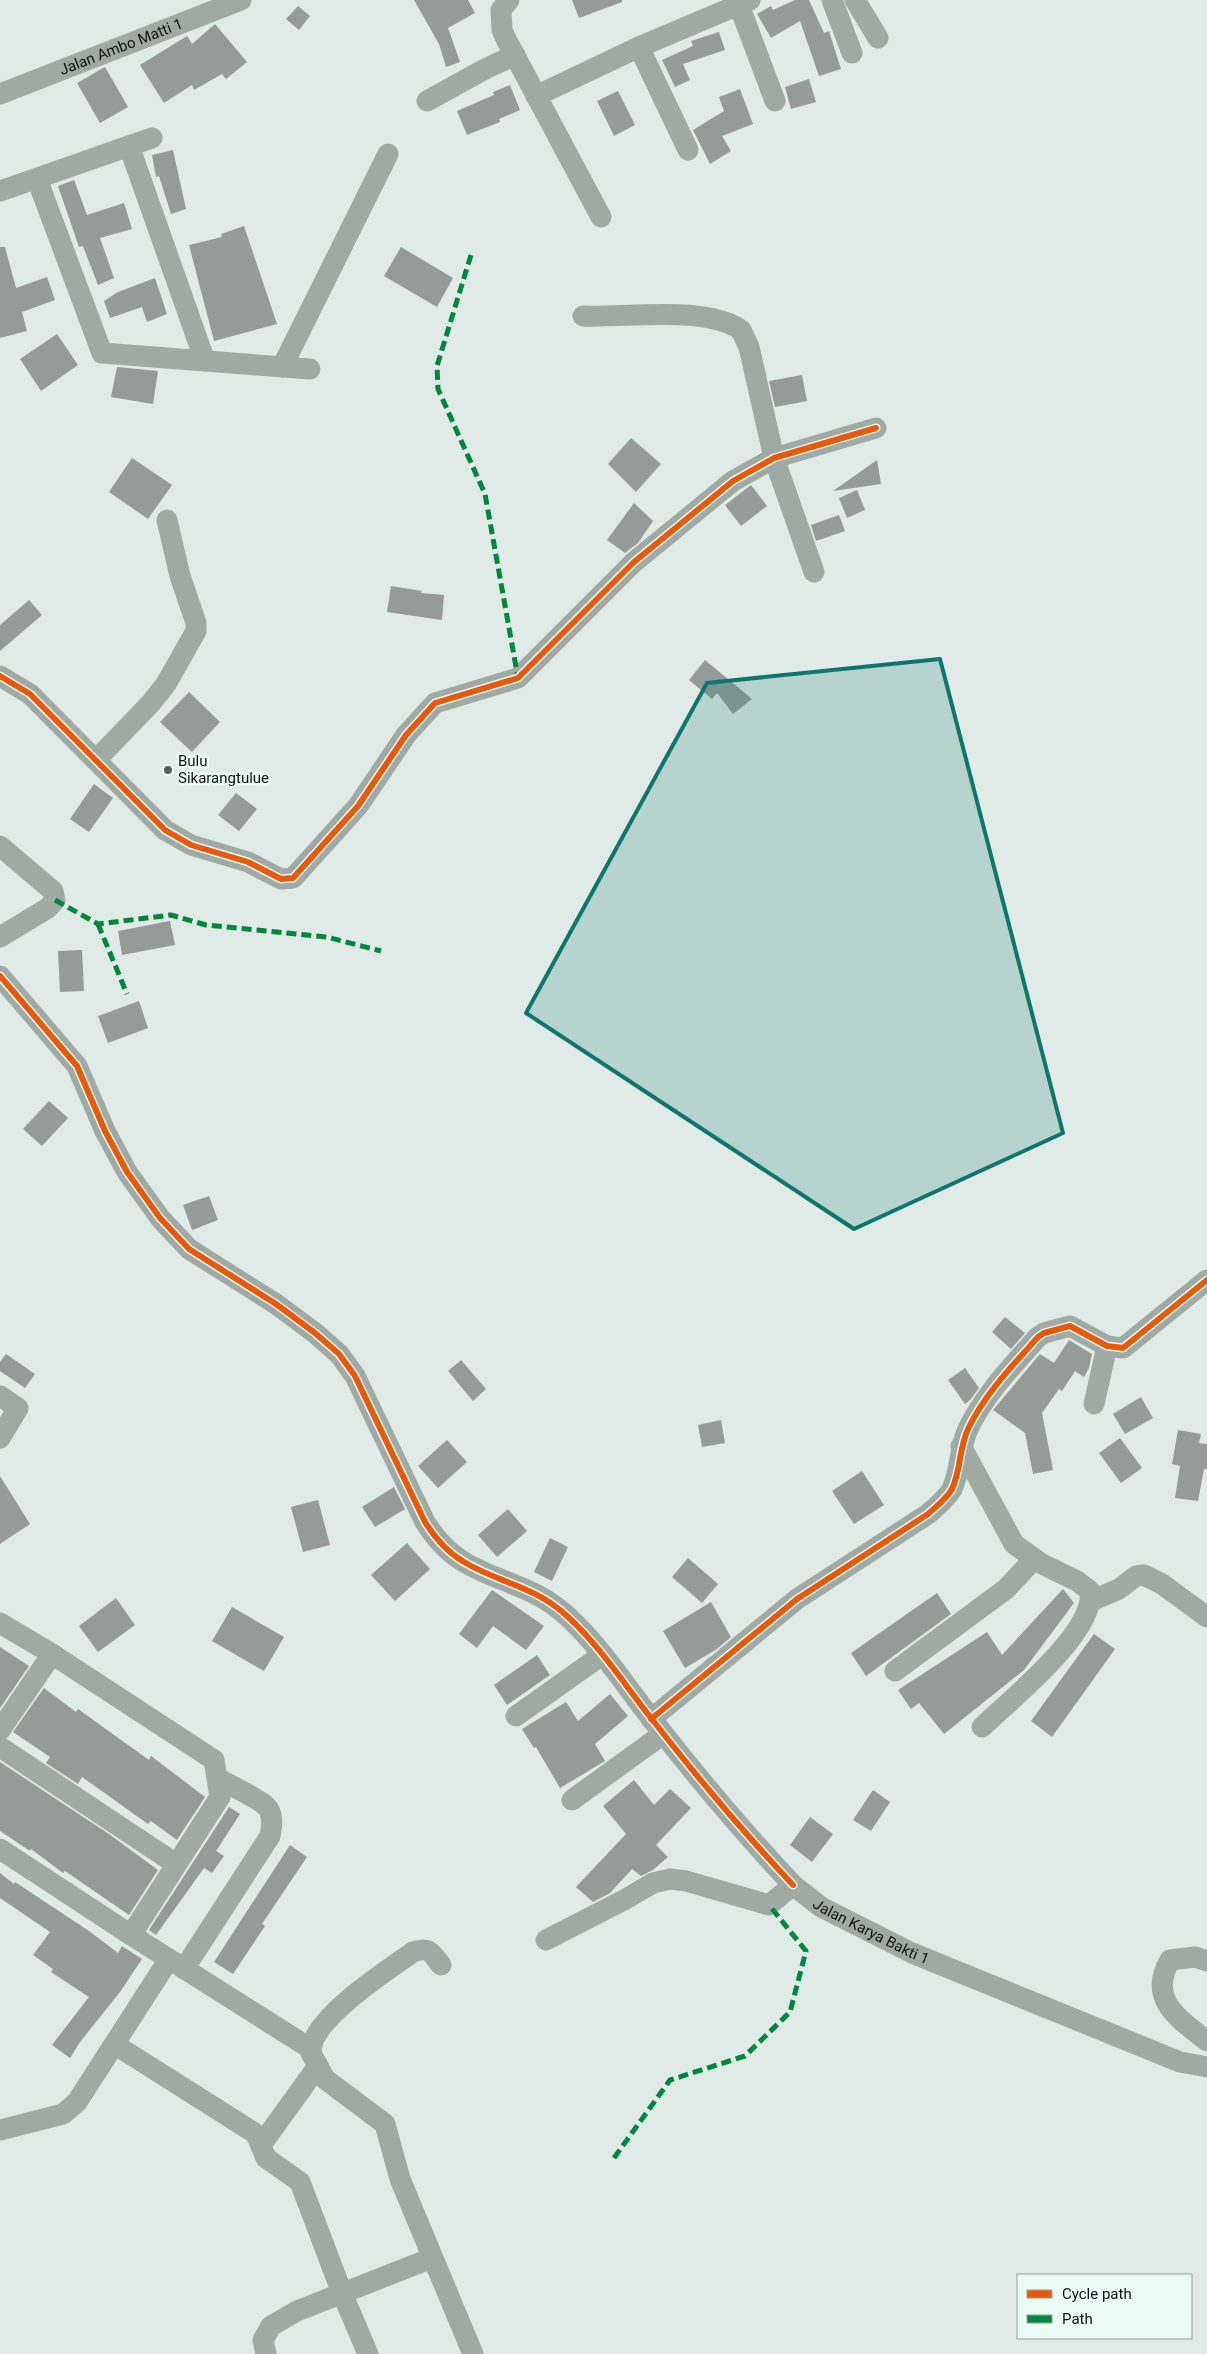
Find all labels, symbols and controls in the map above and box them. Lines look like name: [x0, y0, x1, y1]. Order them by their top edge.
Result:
street label: Jalan Ambo Matti 1: [57, 15, 185, 79]
place label: Bulu Sikarangtulue: [178, 752, 269, 787]
marker: Bulu Sikarangtulue: [162, 764, 174, 776]
street label: Jalan Karya Bakti 1: [809, 1895, 932, 1968]
legend: [1017, 2274, 1192, 2339]
text: Cycle path: [1062, 2285, 1132, 2303]
text: Path: [1062, 2310, 1093, 2328]

